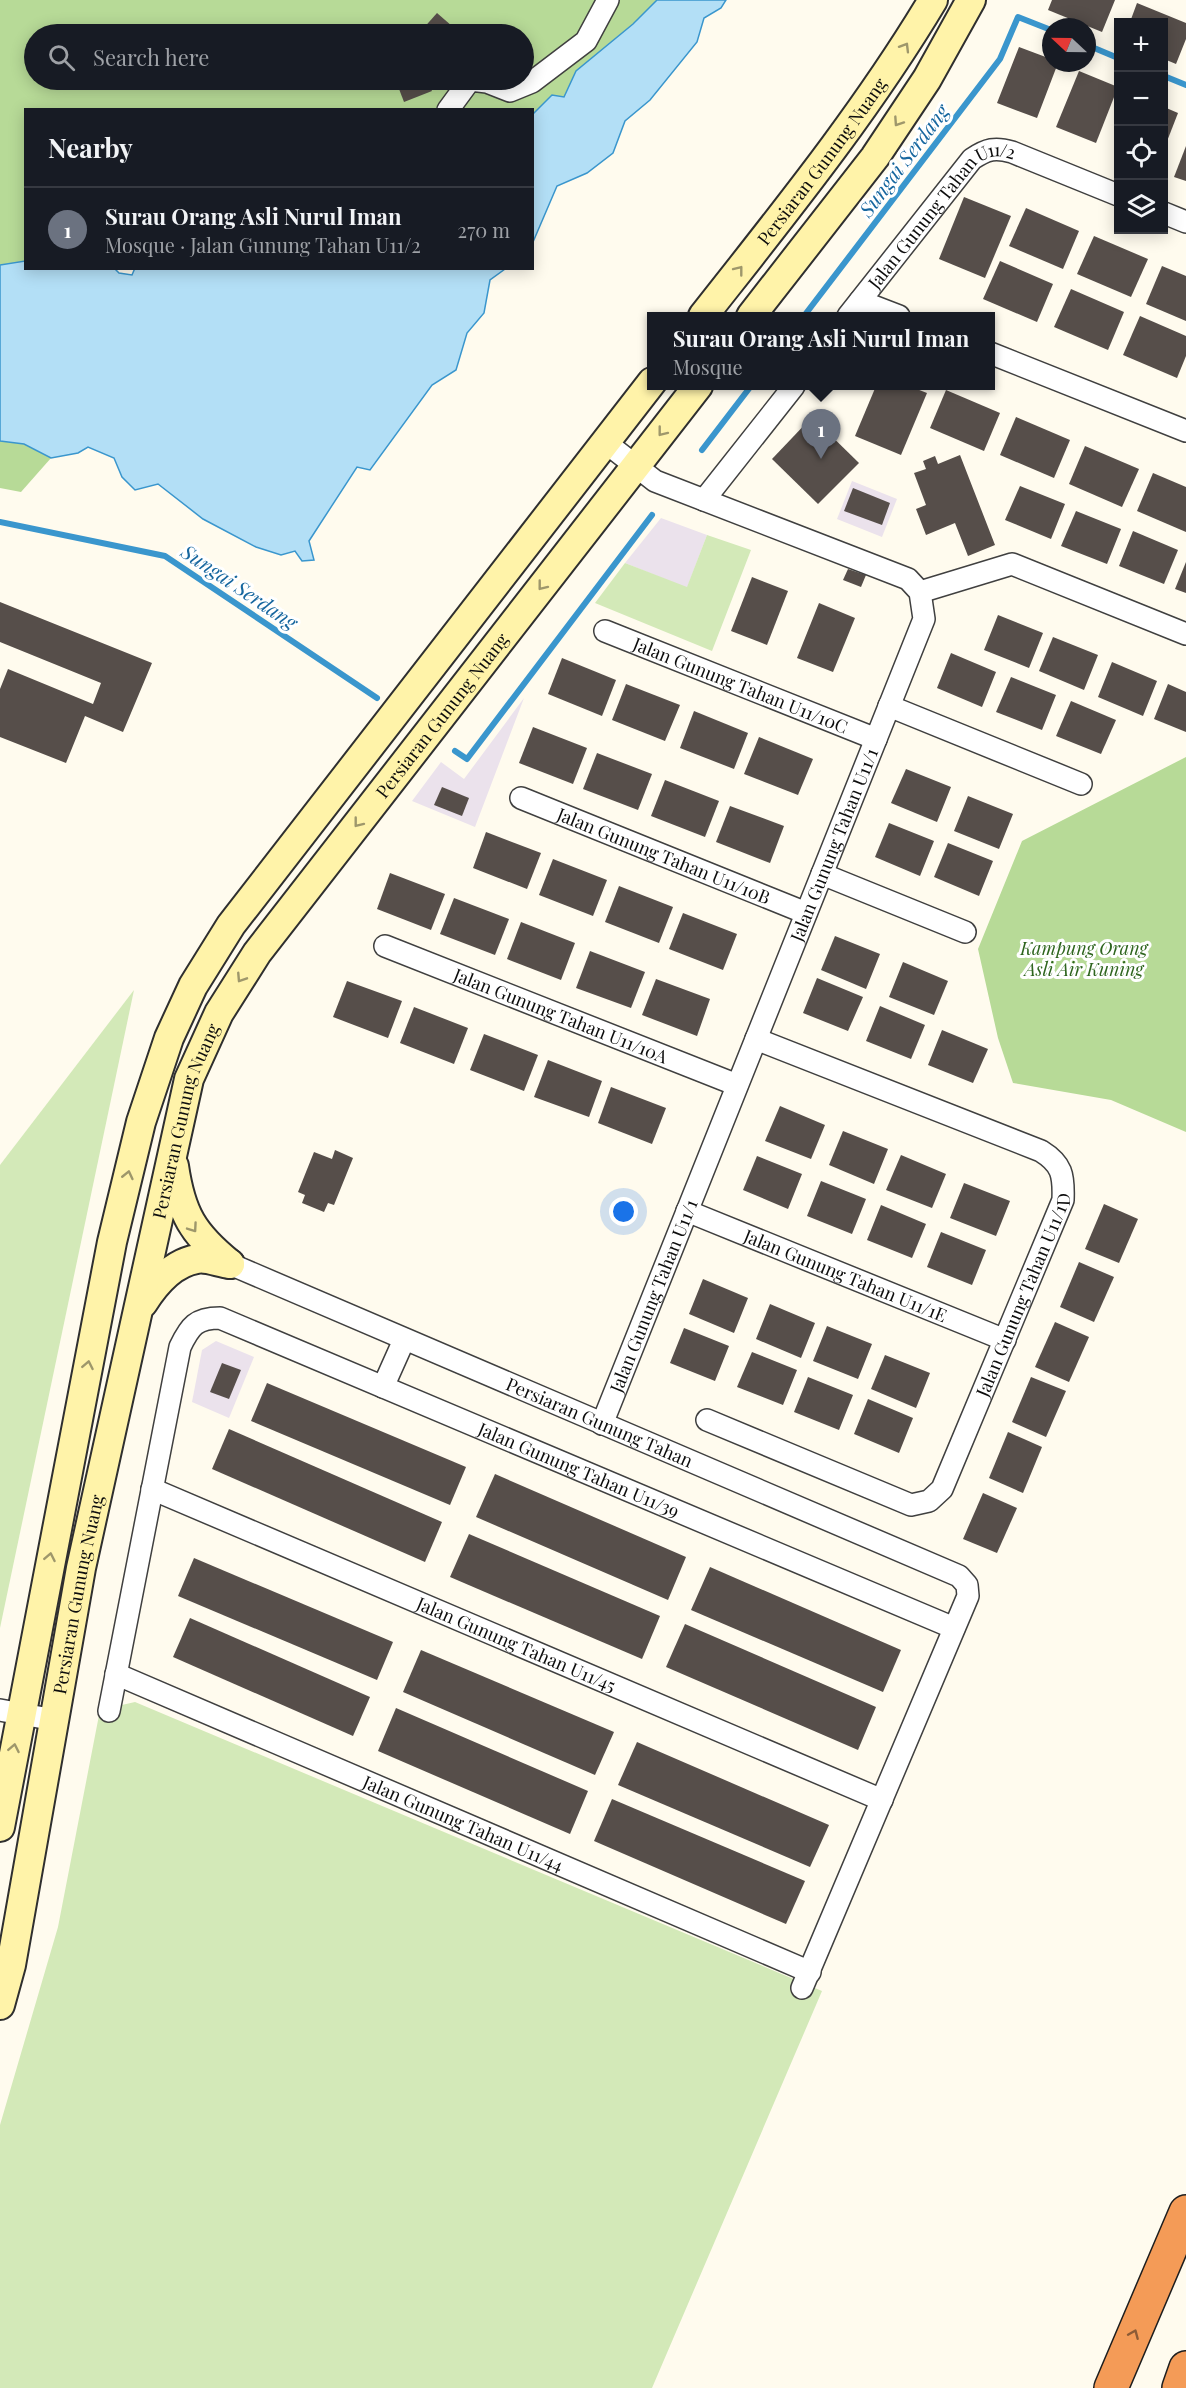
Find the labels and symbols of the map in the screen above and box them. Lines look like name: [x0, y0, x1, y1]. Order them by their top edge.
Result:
north arrow: [1042, 18, 1096, 72]
one-way arrow: [898, 43, 910, 53]
street label: Persiaran Gunung Nuang: [751, 72, 892, 250]
water label: Sungai Serdang: [851, 97, 955, 223]
one-way arrow: [894, 116, 906, 126]
street label: Jalan Gunung Tahan U11/2: [862, 137, 1018, 294]
one-way arrow: [732, 266, 743, 277]
pin: 1: [802, 410, 840, 459]
one-way arrow: [658, 425, 669, 436]
water label: Sungai Serdang: [176, 537, 305, 636]
one-way arrow: [539, 579, 550, 590]
street label: Persiaran Gunung Nuang: [370, 628, 514, 803]
street label: Jalan Gunung Tahan U11/10C: [629, 631, 852, 739]
street label: Jalan Gunung Tahan U11/1: [784, 744, 883, 946]
street label: Jalan Gunung Tahan U11/10B: [553, 801, 774, 909]
one-way arrow: [355, 816, 366, 827]
park label: Kampung Orang Asli Air Kuning: [1019, 936, 1150, 981]
street label: Jalan Gunung Tahan U11/10A: [449, 962, 672, 1069]
one-way arrow: [237, 972, 248, 983]
street label: Persiaran Gunung Nuang: [146, 1019, 225, 1221]
one-way arrow: [121, 1170, 134, 1180]
street label: Jalan Gunung Tahan U11/1D: [970, 1192, 1075, 1401]
street label: Jalan Gunung Tahan U11/1: [603, 1195, 703, 1397]
your location: [609, 1197, 638, 1226]
one-way arrow: [186, 1221, 197, 1232]
street label: Jalan Gunung Tahan U11/1E: [739, 1223, 951, 1327]
one-way arrow: [81, 1361, 94, 1371]
street label: Persiaran Gunung Tahan: [503, 1372, 697, 1473]
street label: Jalan Gunung Tahan U11/39: [474, 1416, 683, 1523]
street label: Persiaran Gunung Nuang: [47, 1492, 109, 1696]
one-way arrow: [43, 1552, 56, 1562]
street label: Jalan Gunung Tahan U11/45: [412, 1591, 620, 1697]
one-way arrow: [8, 1744, 20, 1753]
street label: Jalan Gunung Tahan U11/44: [358, 1769, 567, 1877]
one-way arrow: [1126, 2330, 1138, 2341]

